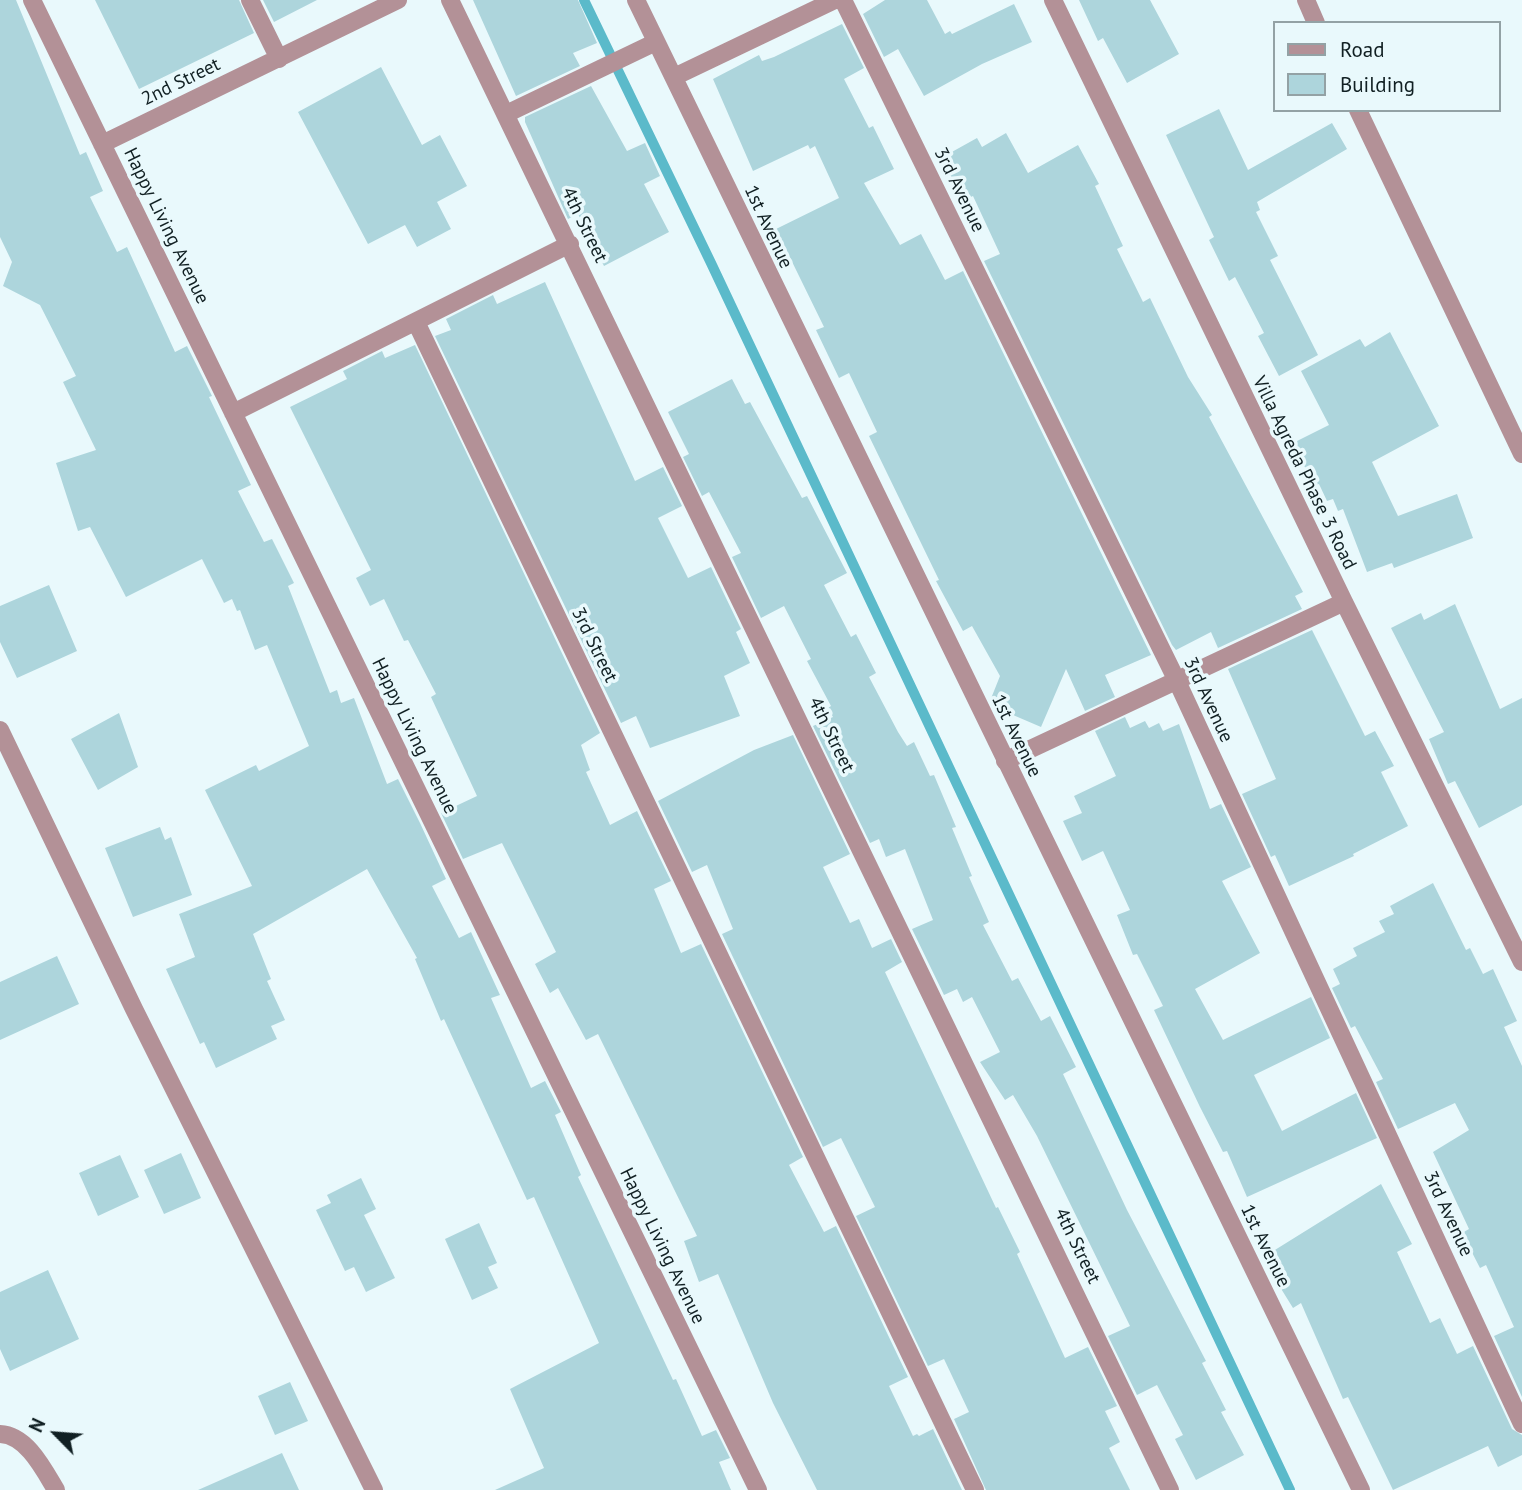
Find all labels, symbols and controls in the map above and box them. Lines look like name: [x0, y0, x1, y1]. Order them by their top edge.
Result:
legend: [1274, 21, 1501, 112]
text: Road: [1340, 36, 1384, 63]
street label: 2nd Street: [138, 53, 224, 111]
text: Building: [1340, 71, 1415, 98]
street label: Happy Living Avenue: [118, 144, 214, 308]
street label: 3rd Avenue: [929, 144, 989, 236]
street label: 1st Avenue: [739, 182, 797, 272]
street label: 4th Street: [556, 184, 612, 266]
street label: Villa Agreda Phase 3 Road: [1247, 373, 1361, 573]
street label: 3rd Street: [566, 604, 622, 686]
street label: Happy Living Avenue: [366, 654, 462, 818]
street label: 3rd Avenue: [1178, 654, 1238, 746]
street label: 1st Avenue: [986, 691, 1046, 781]
street label: 4th Street: [803, 694, 859, 776]
street label: Happy Living Avenue: [614, 1164, 710, 1328]
street label: 3rd Avenue: [1418, 1168, 1478, 1260]
street label: 1st Avenue: [1235, 1201, 1295, 1291]
street label: 4th Street: [1049, 1205, 1105, 1287]
north arrow: [21, 1399, 91, 1469]
text: N: [23, 1414, 50, 1436]

